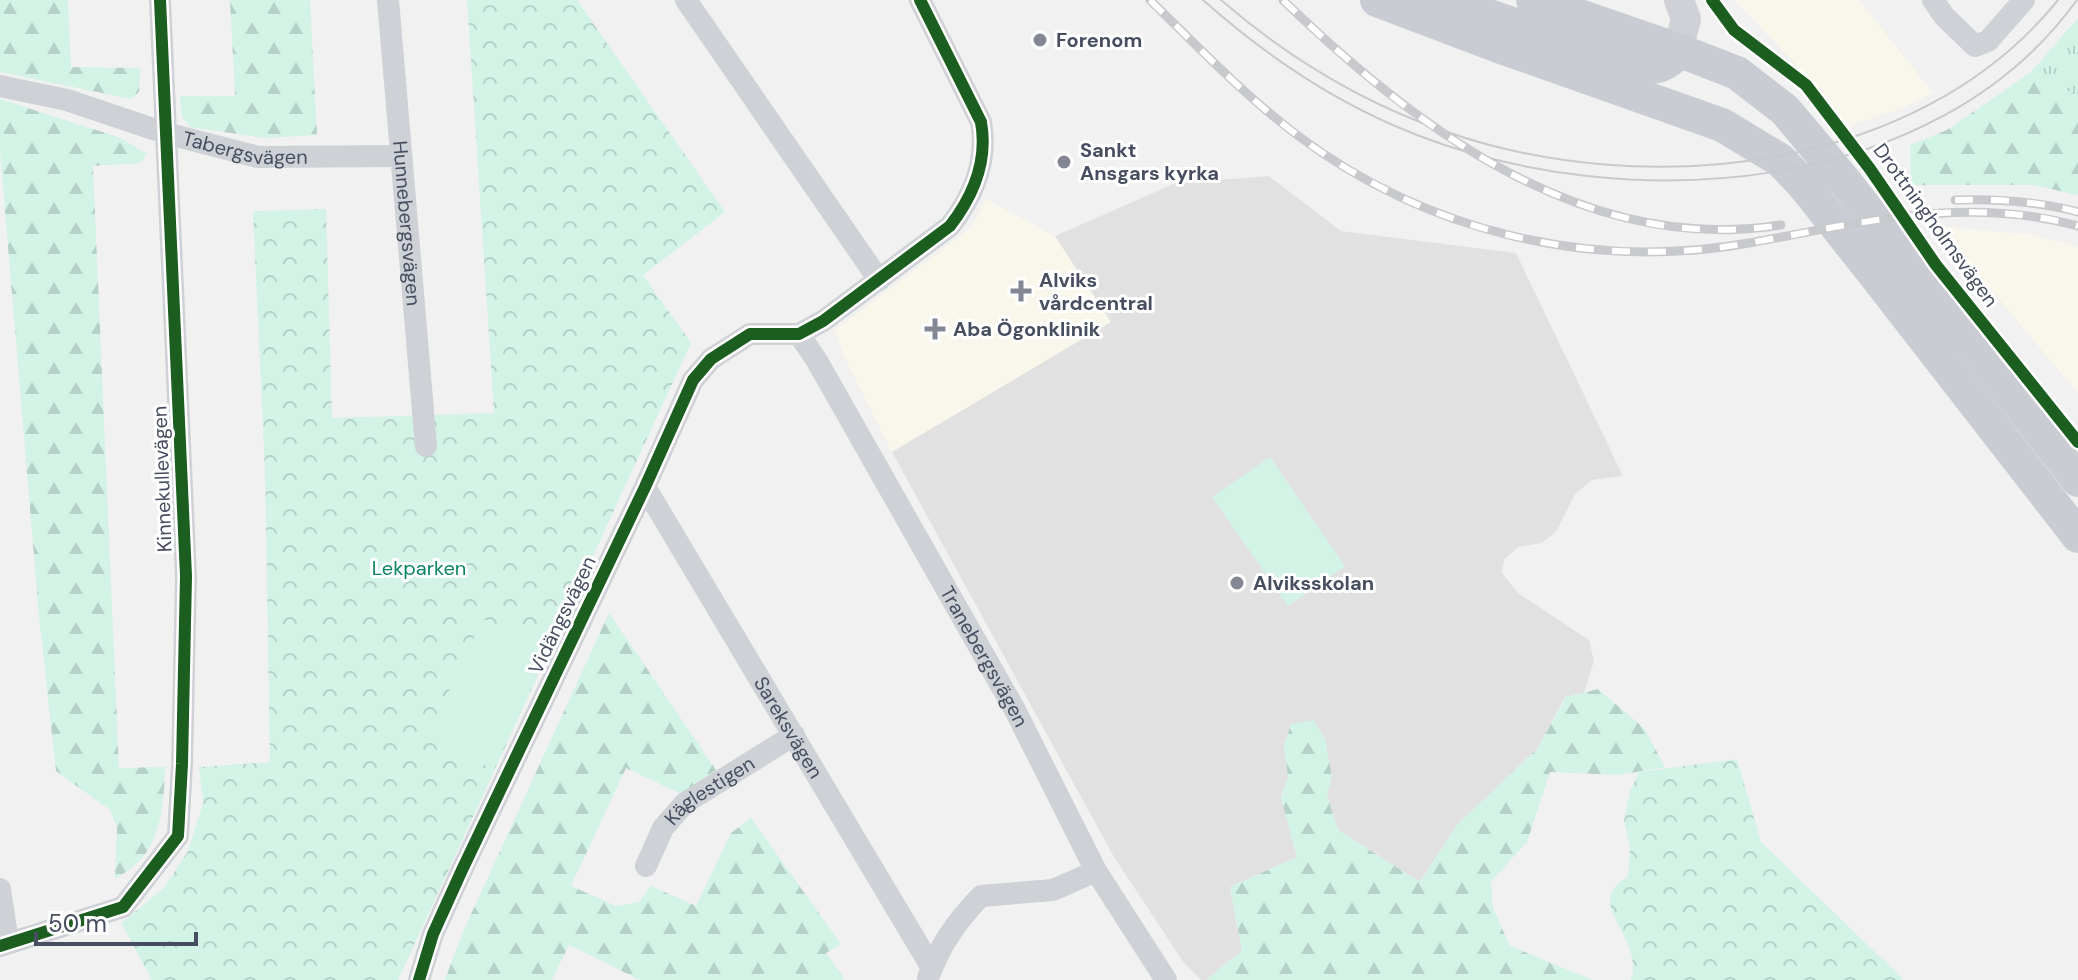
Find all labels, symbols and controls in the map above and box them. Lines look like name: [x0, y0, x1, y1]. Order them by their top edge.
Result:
place label: Forenom: [1056, 27, 1142, 53]
marker: Forenom: [1031, 31, 1049, 49]
street label: Tabergsvägen: [180, 125, 308, 170]
place label: Sankt Ansgars kyrka: [1080, 137, 1219, 186]
street label: Drottningholmsvägen: [1868, 138, 2004, 312]
street label: Hunnebergsvägen: [387, 140, 427, 307]
marker: Sankt Ansgars kyrka: [1055, 153, 1073, 171]
place label: Alviks vårdcentral: [1039, 267, 1153, 316]
marker: Alviks vårdcentral: [1010, 280, 1032, 302]
place label: Aba Ögonklinik: [953, 316, 1101, 342]
marker: Aba Ögonklinik: [924, 318, 946, 340]
street label: Kinnekullevägen: [146, 405, 178, 553]
street label: Vidängsvägen: [522, 552, 602, 678]
park label: Lekparken: [372, 555, 466, 581]
place label: Alviksskolan: [1253, 570, 1374, 596]
marker: Alviksskolan: [1228, 574, 1246, 592]
street label: Tranebergsvägen: [934, 581, 1034, 731]
street label: Sareksvägen: [748, 672, 829, 783]
street label: Käglestigen: [658, 750, 759, 831]
scale bar: [36, 896, 196, 946]
text: 50 m: [48, 908, 107, 939]

